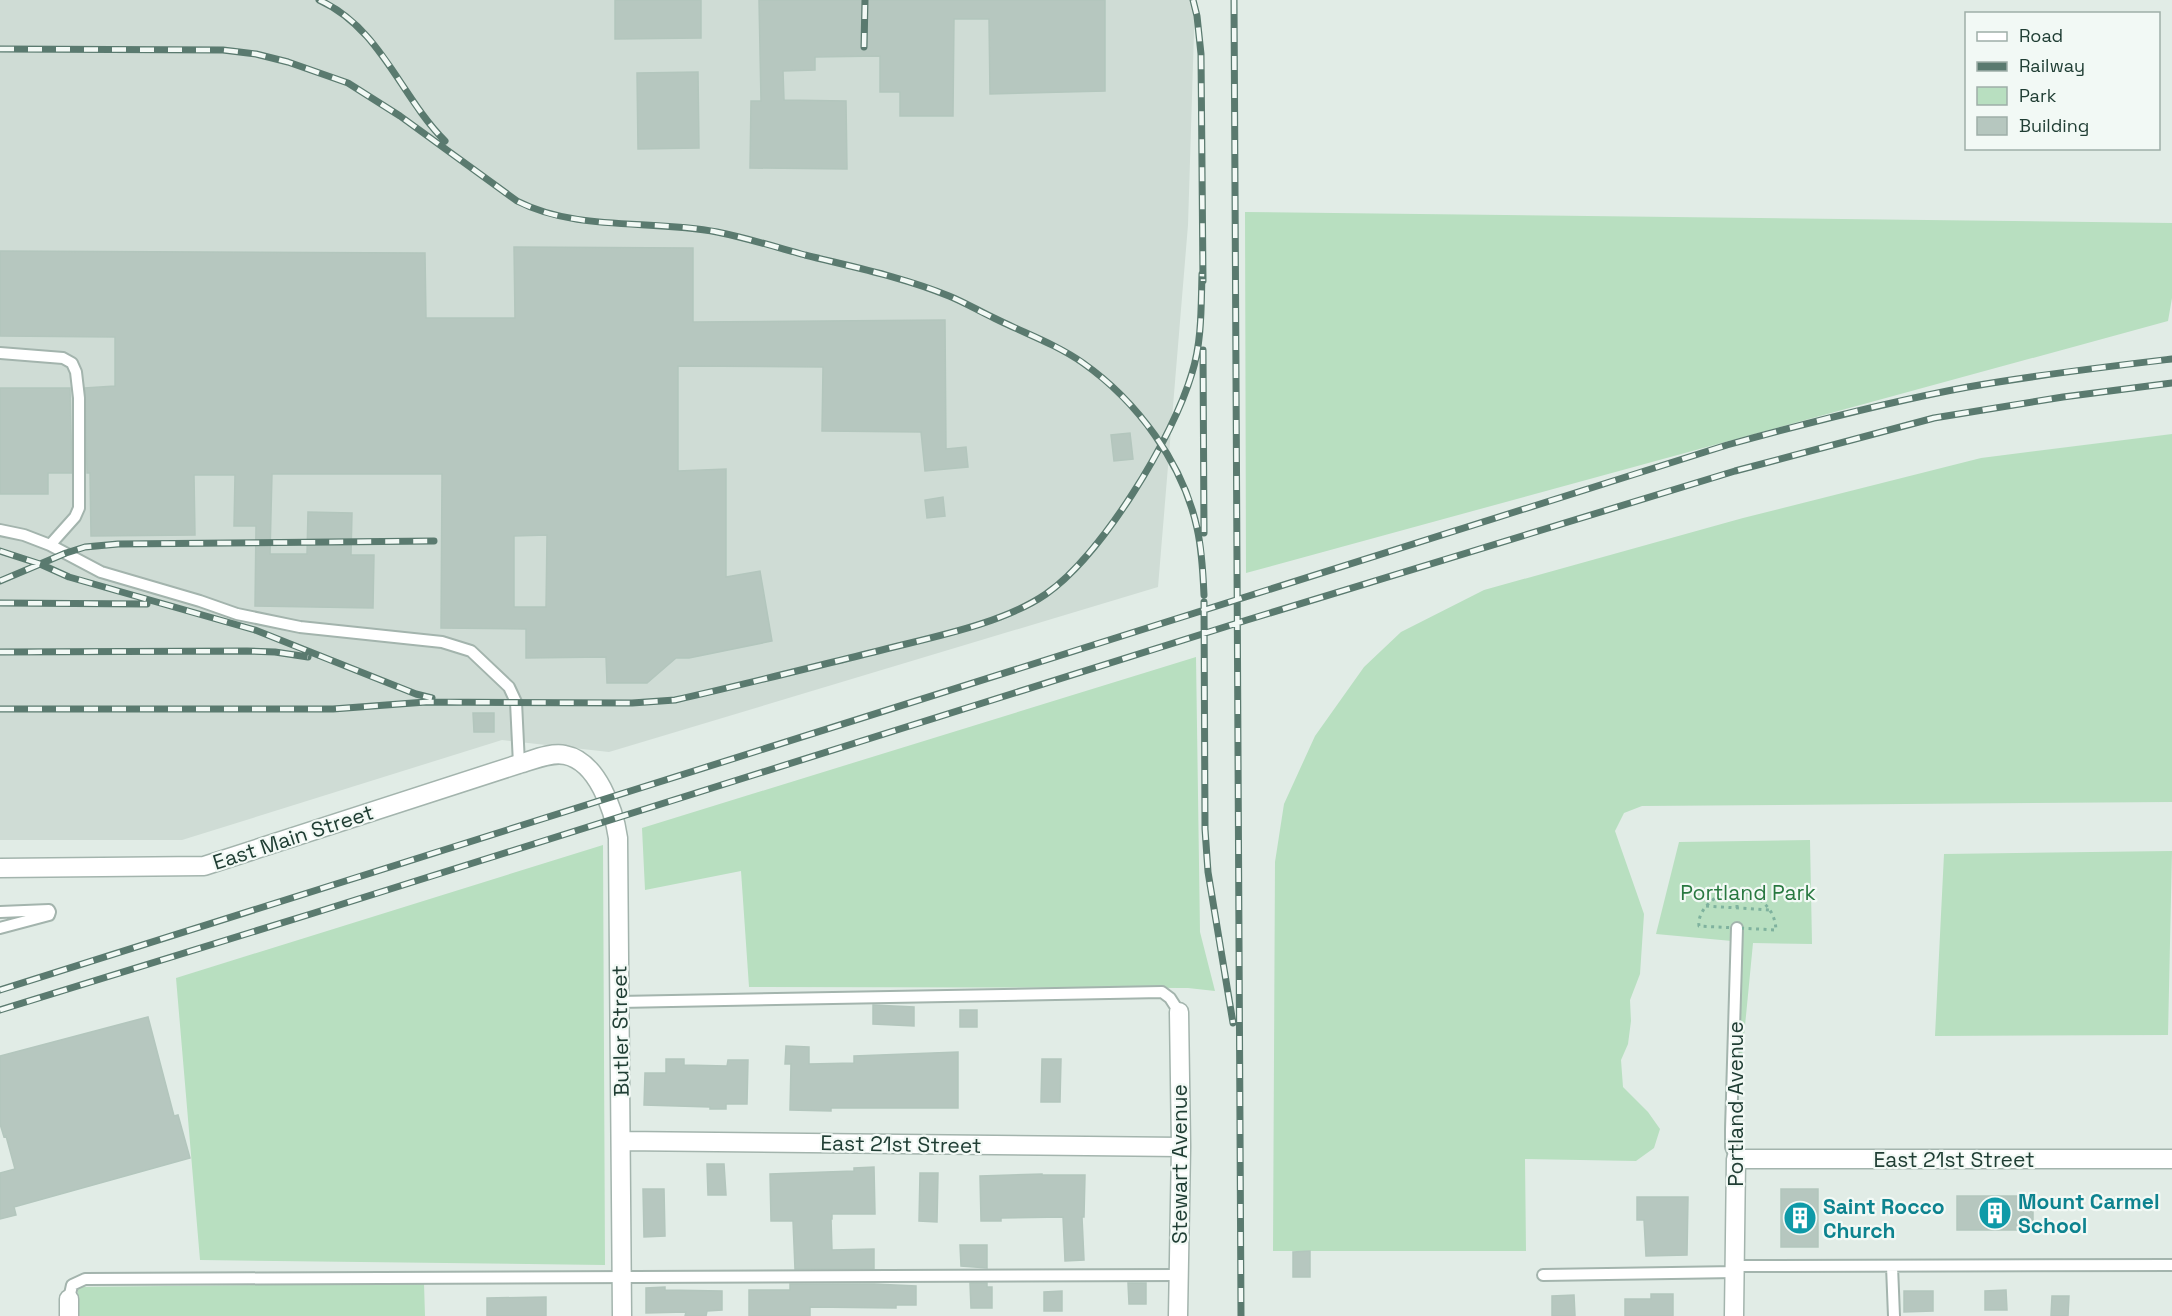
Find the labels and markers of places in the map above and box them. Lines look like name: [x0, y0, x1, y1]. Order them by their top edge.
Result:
place label: Mount Carmel School: [2018, 1188, 2159, 1239]
place label: Saint Rocco Church: [1823, 1193, 1945, 1244]
building icon: Mount Carmel School: [1977, 1195, 2013, 1231]
building icon: Saint Rocco Church: [1782, 1200, 1818, 1236]

